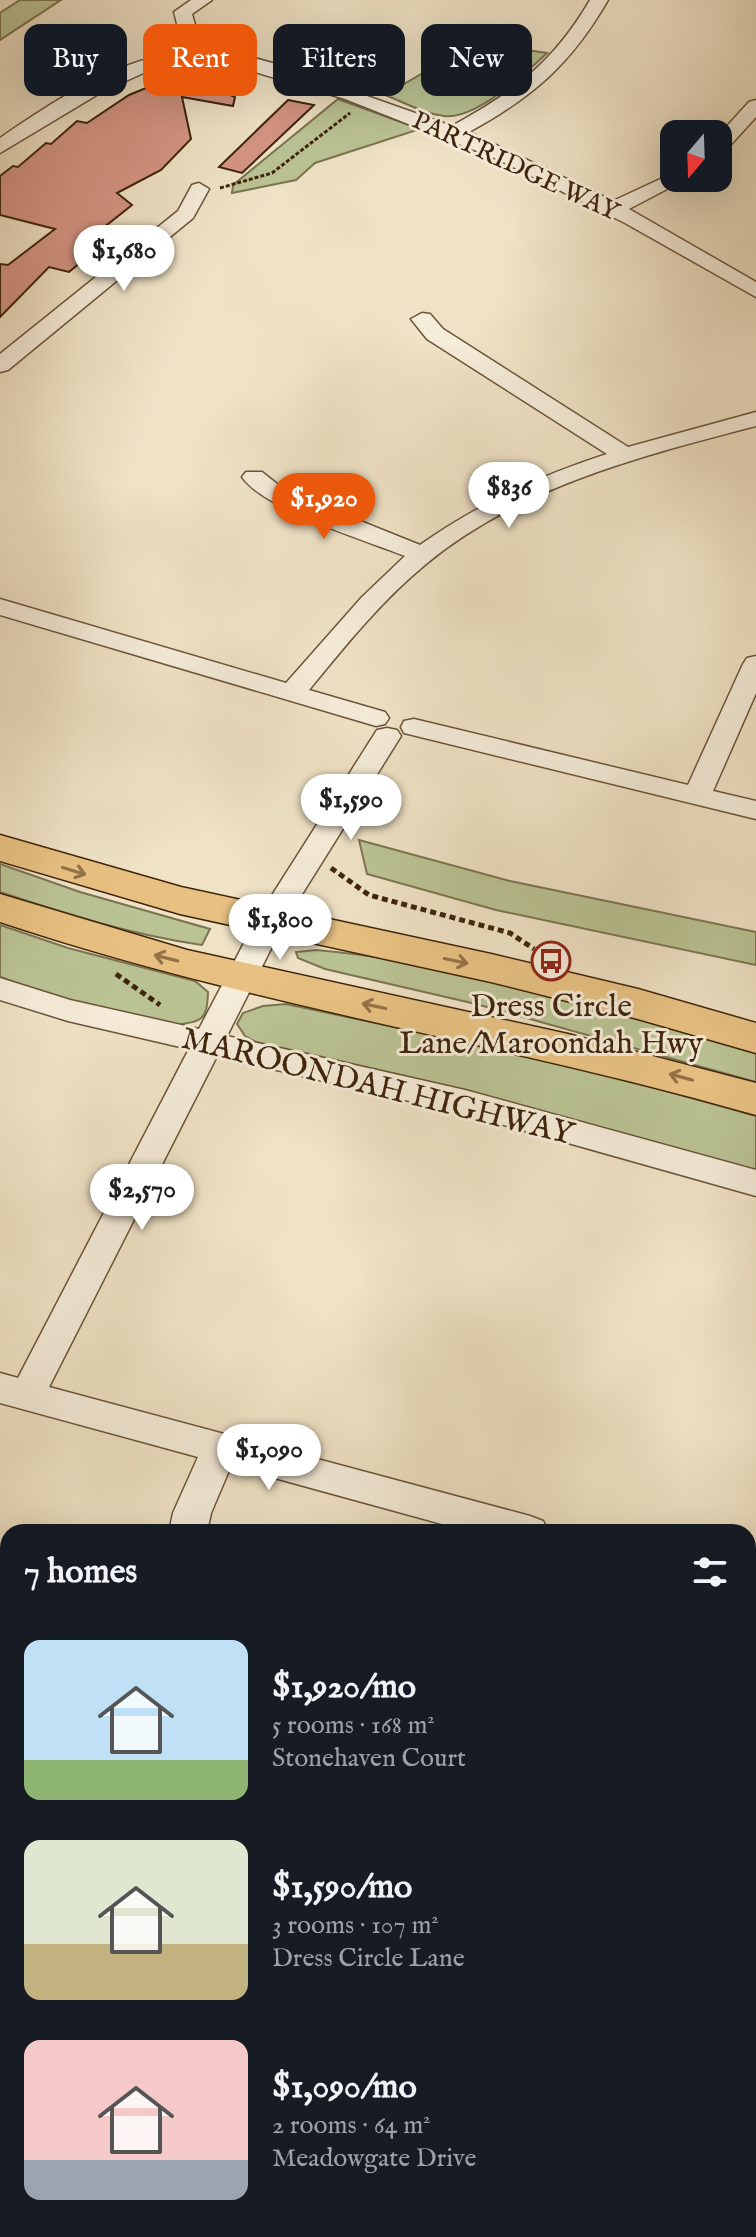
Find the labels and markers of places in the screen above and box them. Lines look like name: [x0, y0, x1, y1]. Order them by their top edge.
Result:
pin: $1,680: [59, 225, 189, 293]
pin: $836: [462, 462, 556, 530]
pin: $1,920: [259, 473, 389, 541]
pin: $1,590: [286, 774, 416, 842]
pin: $1,800: [215, 894, 345, 962]
bus stop icon: Dress Circle Lane/Maroondah Hwy: [530, 940, 572, 982]
place label: Dress Circle Lane/Maroondah Hwy: [399, 987, 704, 1065]
pin: $2,570: [77, 1164, 207, 1232]
pin: $1,090: [204, 1424, 334, 1492]

